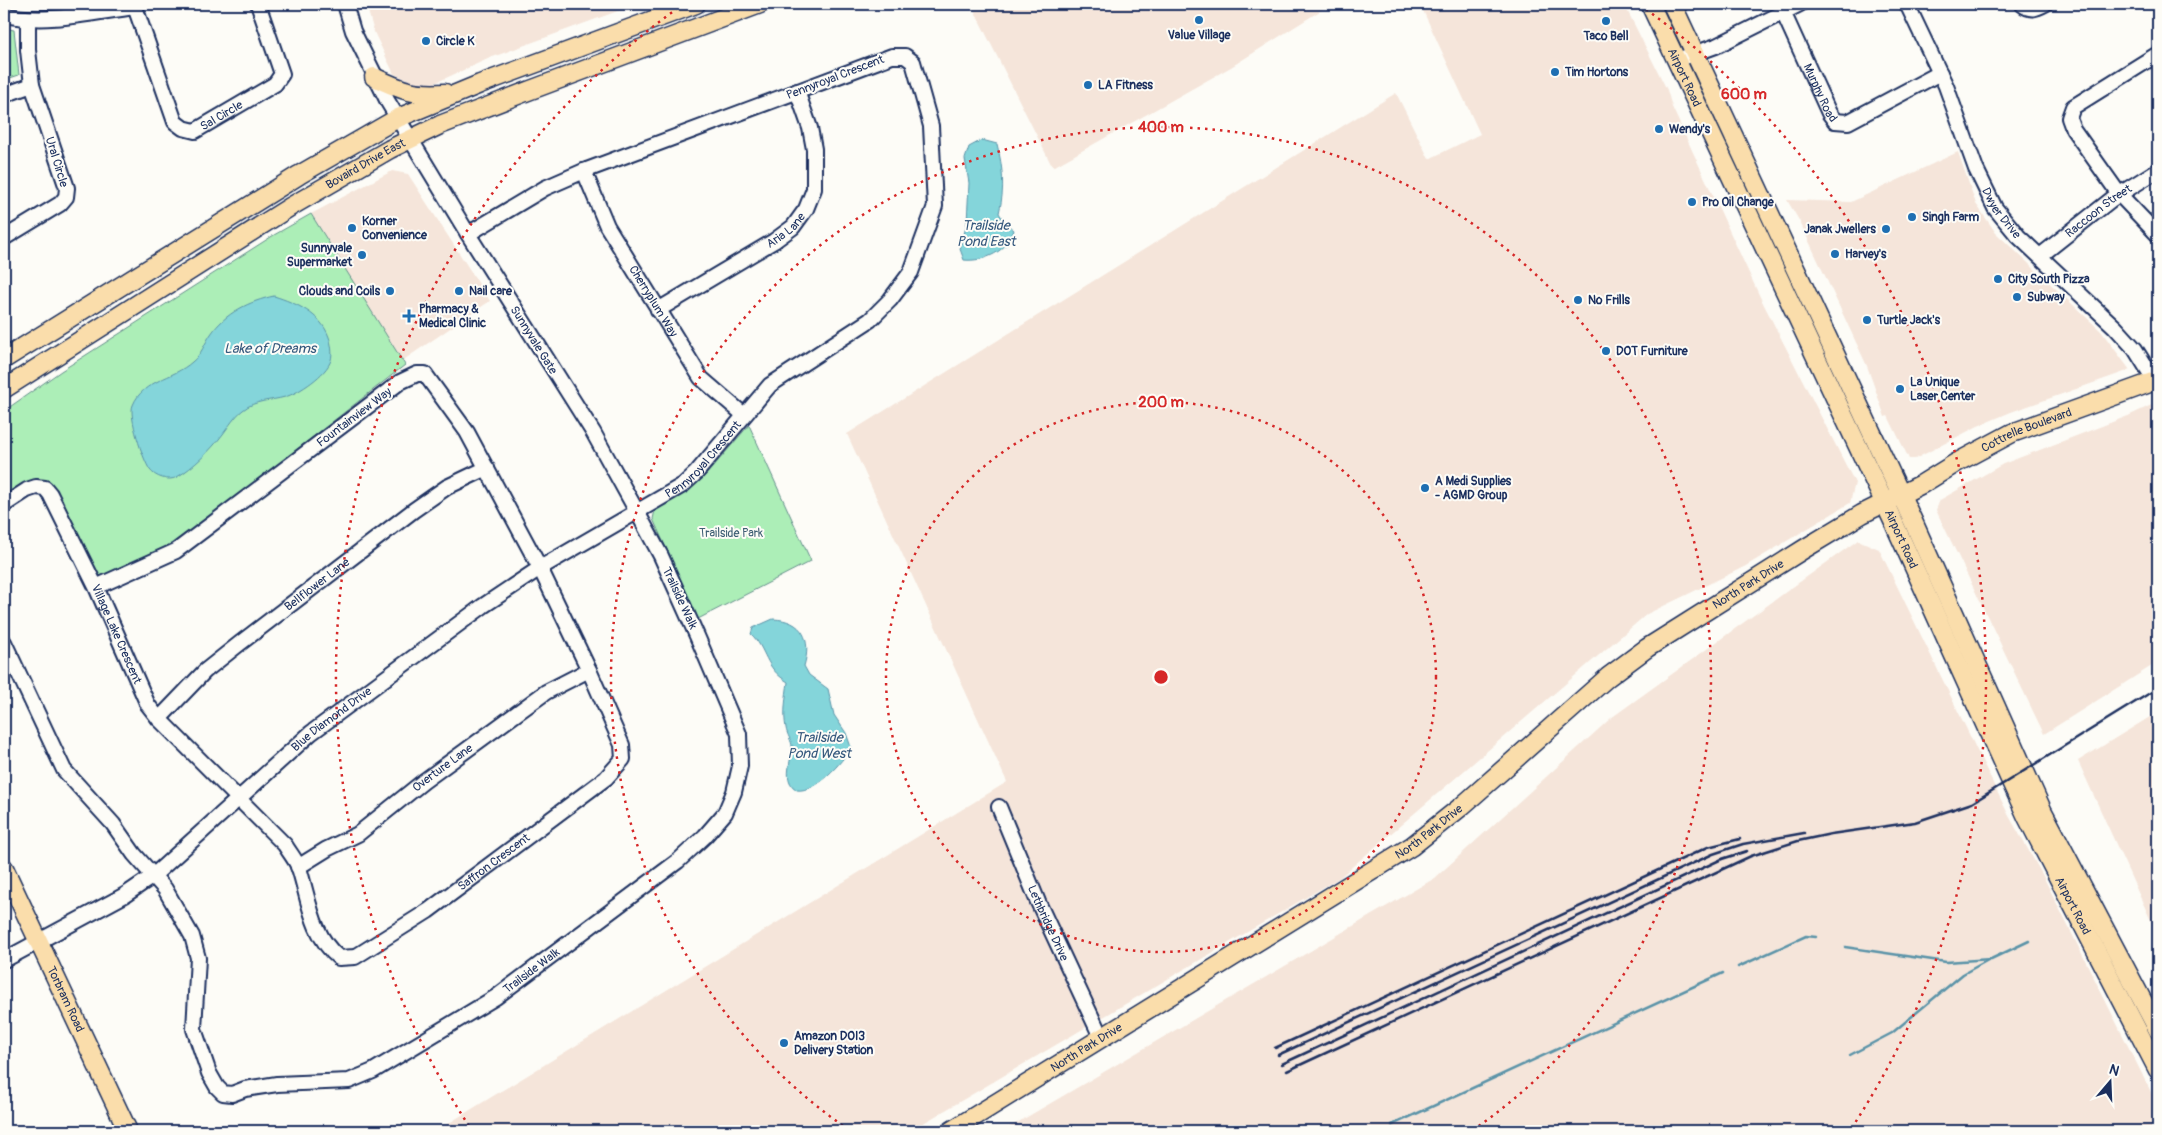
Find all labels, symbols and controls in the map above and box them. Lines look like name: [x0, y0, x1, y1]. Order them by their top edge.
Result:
marker: Value Village: [1193, 14, 1205, 26]
marker: Taco Bell: [1600, 15, 1612, 27]
place label: Value Village: [1168, 28, 1231, 43]
place label: Taco Bell: [1582, 29, 1629, 44]
place label: Circle K: [436, 34, 475, 49]
marker: Circle K: [420, 35, 432, 47]
street label: Airport Road: [1664, 46, 1704, 109]
street label: Pennyroyal Crescent: [784, 52, 886, 103]
street label: Murphy Road: [1800, 61, 1840, 125]
place label: Tim Hortons: [1564, 65, 1629, 80]
marker: Tim Hortons: [1549, 66, 1561, 78]
place label: LA Fitness: [1098, 78, 1153, 93]
marker: LA Fitness: [1082, 79, 1094, 91]
text: 600 m: [1721, 85, 1767, 104]
street label: Sal Circle: [198, 98, 246, 134]
text: 400 m: [1138, 118, 1184, 137]
place label: Wendy's: [1669, 122, 1711, 137]
marker: Wendy's: [1653, 123, 1665, 135]
street label: Ural Circle: [42, 135, 71, 189]
street label: Bovaird Drive East: [323, 136, 408, 193]
street label: Raccoon Street: [2062, 181, 2135, 241]
street label: Dwyer Drive: [1978, 185, 2024, 242]
place label: Pro Oil Change: [1702, 195, 1775, 210]
marker: Pro Oil Change: [1686, 196, 1698, 208]
street label: Aria Lane: [764, 210, 809, 252]
place label: Singh Farm: [1922, 210, 1980, 225]
marker: Singh Farm: [1906, 211, 1918, 223]
place label: Korner Convenience: [362, 214, 428, 243]
water label: Trailside Pond East: [957, 217, 1017, 250]
marker: Korner Convenience: [346, 222, 358, 234]
place label: Janak Jwellers: [1804, 222, 1877, 237]
marker: Janak Jwellers: [1880, 223, 1892, 235]
place label: Sunnyvale Supermarket: [287, 241, 353, 270]
place label: Harvey's: [1845, 247, 1887, 262]
marker: Harvey's: [1829, 248, 1841, 260]
marker: Sunnyvale Supermarket: [356, 249, 368, 261]
street label: Cherryplum Way: [625, 263, 681, 340]
place label: City South Pizza: [2008, 272, 2090, 287]
marker: City South Pizza: [1992, 273, 2004, 285]
place label: Clouds and Coils: [299, 284, 381, 299]
place label: Nail care: [469, 284, 513, 299]
marker: Clouds and Coils: [384, 285, 396, 297]
marker: Nail care: [453, 285, 465, 297]
place label: Subway: [2027, 290, 2066, 305]
marker: Subway: [2011, 291, 2023, 303]
place label: No Frills: [1588, 293, 1631, 308]
marker: No Frills: [1572, 294, 1584, 306]
place label: Pharmacy & Medical Clinic: [419, 302, 486, 331]
street label: Sunnyvale Gate: [507, 303, 561, 377]
marker: Pharmacy & Medical Clinic: [403, 310, 415, 322]
place label: Turtle Jack's: [1876, 313, 1941, 328]
marker: Turtle Jack's: [1861, 314, 1873, 326]
water label: Lake of Dreams: [224, 340, 318, 357]
place label: DOT Furniture: [1616, 344, 1689, 359]
marker: DOT Furniture: [1600, 345, 1612, 357]
place label: La Unique Laser Center: [1910, 375, 1976, 404]
marker: La Unique Laser Center: [1894, 383, 1906, 395]
street label: Fountainview Way: [314, 384, 395, 451]
text: 200 m: [1138, 393, 1184, 412]
street label: Cottrelle Boulevard: [1979, 405, 2074, 456]
street label: Pennyroyal Crescent: [662, 418, 745, 502]
place label: A Medi Supplies - AGMD Group: [1435, 474, 1512, 503]
marker: A Medi Supplies - AGMD Group: [1419, 482, 1431, 494]
street label: Airport Road: [1881, 507, 1921, 571]
park label: Trailside Park: [699, 526, 763, 541]
street label: Bellflower Lane: [282, 555, 353, 614]
street label: North Park Drive: [1710, 557, 1787, 613]
street label: Trailside Walk: [659, 565, 700, 632]
street label: Village Lake Crescent: [88, 582, 145, 686]
centre of rings: [1152, 668, 1170, 686]
street label: Blue Diamond Drive: [288, 684, 375, 755]
water label: Trailside Pond West: [787, 729, 852, 762]
street label: Overture Lane: [410, 741, 476, 795]
street label: North Park Drive: [1392, 801, 1466, 863]
street label: Saffron Crescent: [455, 830, 533, 894]
street label: Airport Road: [2051, 874, 2094, 937]
street label: Lethbridge Drive: [1024, 883, 1071, 964]
street label: Trailside Walk: [500, 945, 563, 997]
street label: Torbram Road: [43, 964, 87, 1035]
street label: North Park Drive: [1048, 1020, 1125, 1076]
place label: Amazon DOI3 Delivery Station: [794, 1029, 873, 1058]
marker: Amazon DOI3 Delivery Station: [778, 1037, 790, 1049]
north arrow: [2084, 1058, 2134, 1108]
text: N: [2107, 1061, 2121, 1080]

